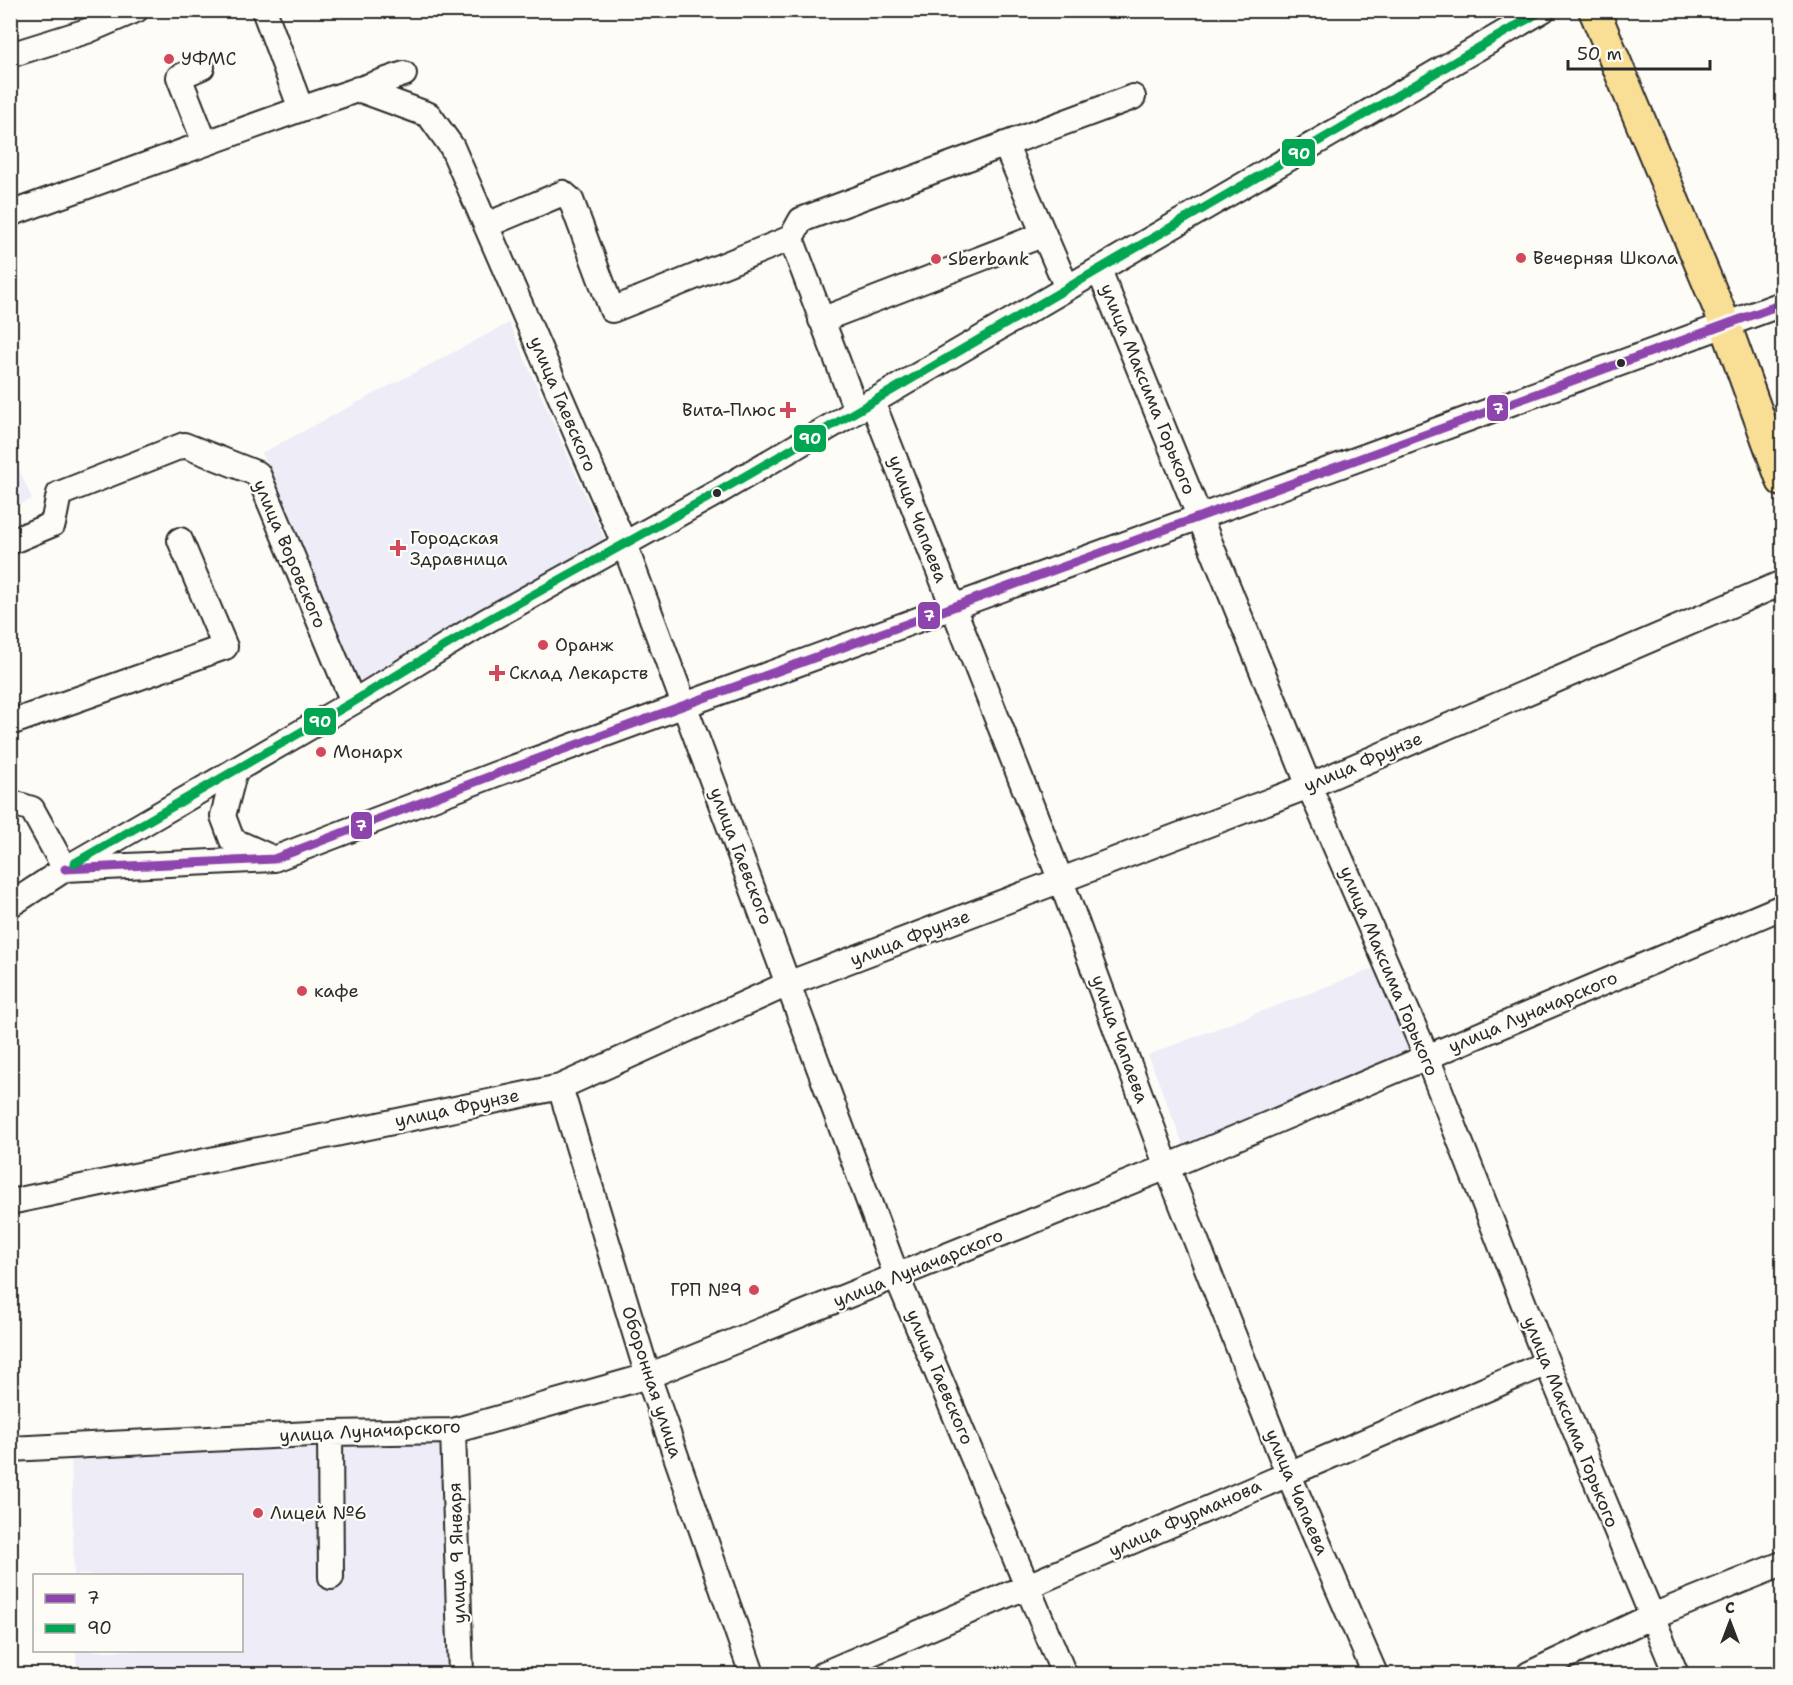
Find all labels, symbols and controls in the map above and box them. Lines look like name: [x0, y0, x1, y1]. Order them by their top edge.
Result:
scale bar: [1568, 33, 1710, 71]
text: 50 m: [1577, 42, 1622, 66]
place label: УФМС: [181, 47, 236, 71]
marker: УФМС: [162, 52, 176, 66]
line badge: 90: [1281, 138, 1316, 167]
text: 90: [1288, 143, 1310, 164]
place label: Вечерняя Школа: [1533, 246, 1678, 270]
place label: Sberbank: [948, 247, 1029, 271]
marker: Вечерняя Школа: [1514, 251, 1528, 265]
marker: Sberbank: [929, 252, 943, 266]
street label: улица Максима Горького: [1095, 280, 1201, 498]
street label: улица Гаевского: [524, 333, 602, 475]
unlabelled marker: [1615, 357, 1627, 369]
line badge: 7: [1486, 394, 1509, 422]
place label: Вита-Плюс: [682, 398, 776, 422]
text: 7: [1492, 398, 1504, 419]
marker: Вита-Плюс: [781, 403, 795, 417]
line badge: 90: [793, 424, 827, 453]
text: 90: [799, 428, 821, 449]
street label: улица Чапаева: [883, 452, 953, 586]
street label: улица Воровского: [248, 476, 332, 632]
unlabelled marker: [711, 487, 723, 499]
place label: Городская Здравница: [410, 526, 507, 571]
marker: Городская Здравница: [391, 541, 405, 555]
line badge: 7: [917, 601, 941, 630]
text: 7: [923, 605, 935, 626]
place label: Оранж: [555, 633, 614, 657]
marker: Оранж: [536, 638, 550, 652]
place label: Склад Лекарств: [509, 661, 648, 685]
marker: Склад Лекарств: [490, 666, 504, 680]
line badge: 90: [303, 707, 337, 736]
text: 90: [309, 711, 331, 732]
street label: улица Фрунзе: [1300, 726, 1426, 798]
place label: Монарх: [333, 740, 403, 764]
marker: Монарх: [314, 745, 328, 759]
street label: улица Гаевского: [704, 784, 778, 928]
line badge: 7: [350, 811, 373, 840]
text: 7: [355, 815, 367, 836]
street label: улица Максима Горького: [1334, 862, 1444, 1080]
street label: улица Фрунзе: [847, 904, 973, 972]
street label: улица Луначарского: [1445, 966, 1621, 1058]
street label: улица Чапаева: [1086, 972, 1154, 1106]
place label: кафе: [314, 979, 359, 1003]
marker: кафе: [295, 984, 309, 998]
street label: улица Фрунзе: [393, 1083, 521, 1133]
street label: улица Луначарского: [829, 1223, 1007, 1313]
place label: ГРП №9: [670, 1278, 742, 1302]
marker: ГРП №9: [747, 1283, 761, 1297]
street label: Оборонная улица: [616, 1303, 688, 1461]
street label: улица Гаевского: [901, 1306, 979, 1448]
street label: улица Максима Горького: [1518, 1313, 1624, 1531]
street label: улица Луначарского: [279, 1414, 461, 1448]
street label: улица Чапаева: [1260, 1425, 1334, 1559]
street label: улица Фурманова: [1105, 1474, 1265, 1562]
street label: улица 9 Января: [443, 1482, 471, 1624]
place label: Лицей №6: [270, 1501, 367, 1525]
marker: Лицей №6: [251, 1506, 265, 1520]
legend: [33, 1574, 243, 1652]
text: 7: [87, 1586, 100, 1610]
north arrow: [1700, 1592, 1760, 1652]
text: С: [1725, 1597, 1735, 1618]
text: 90: [87, 1616, 112, 1640]

